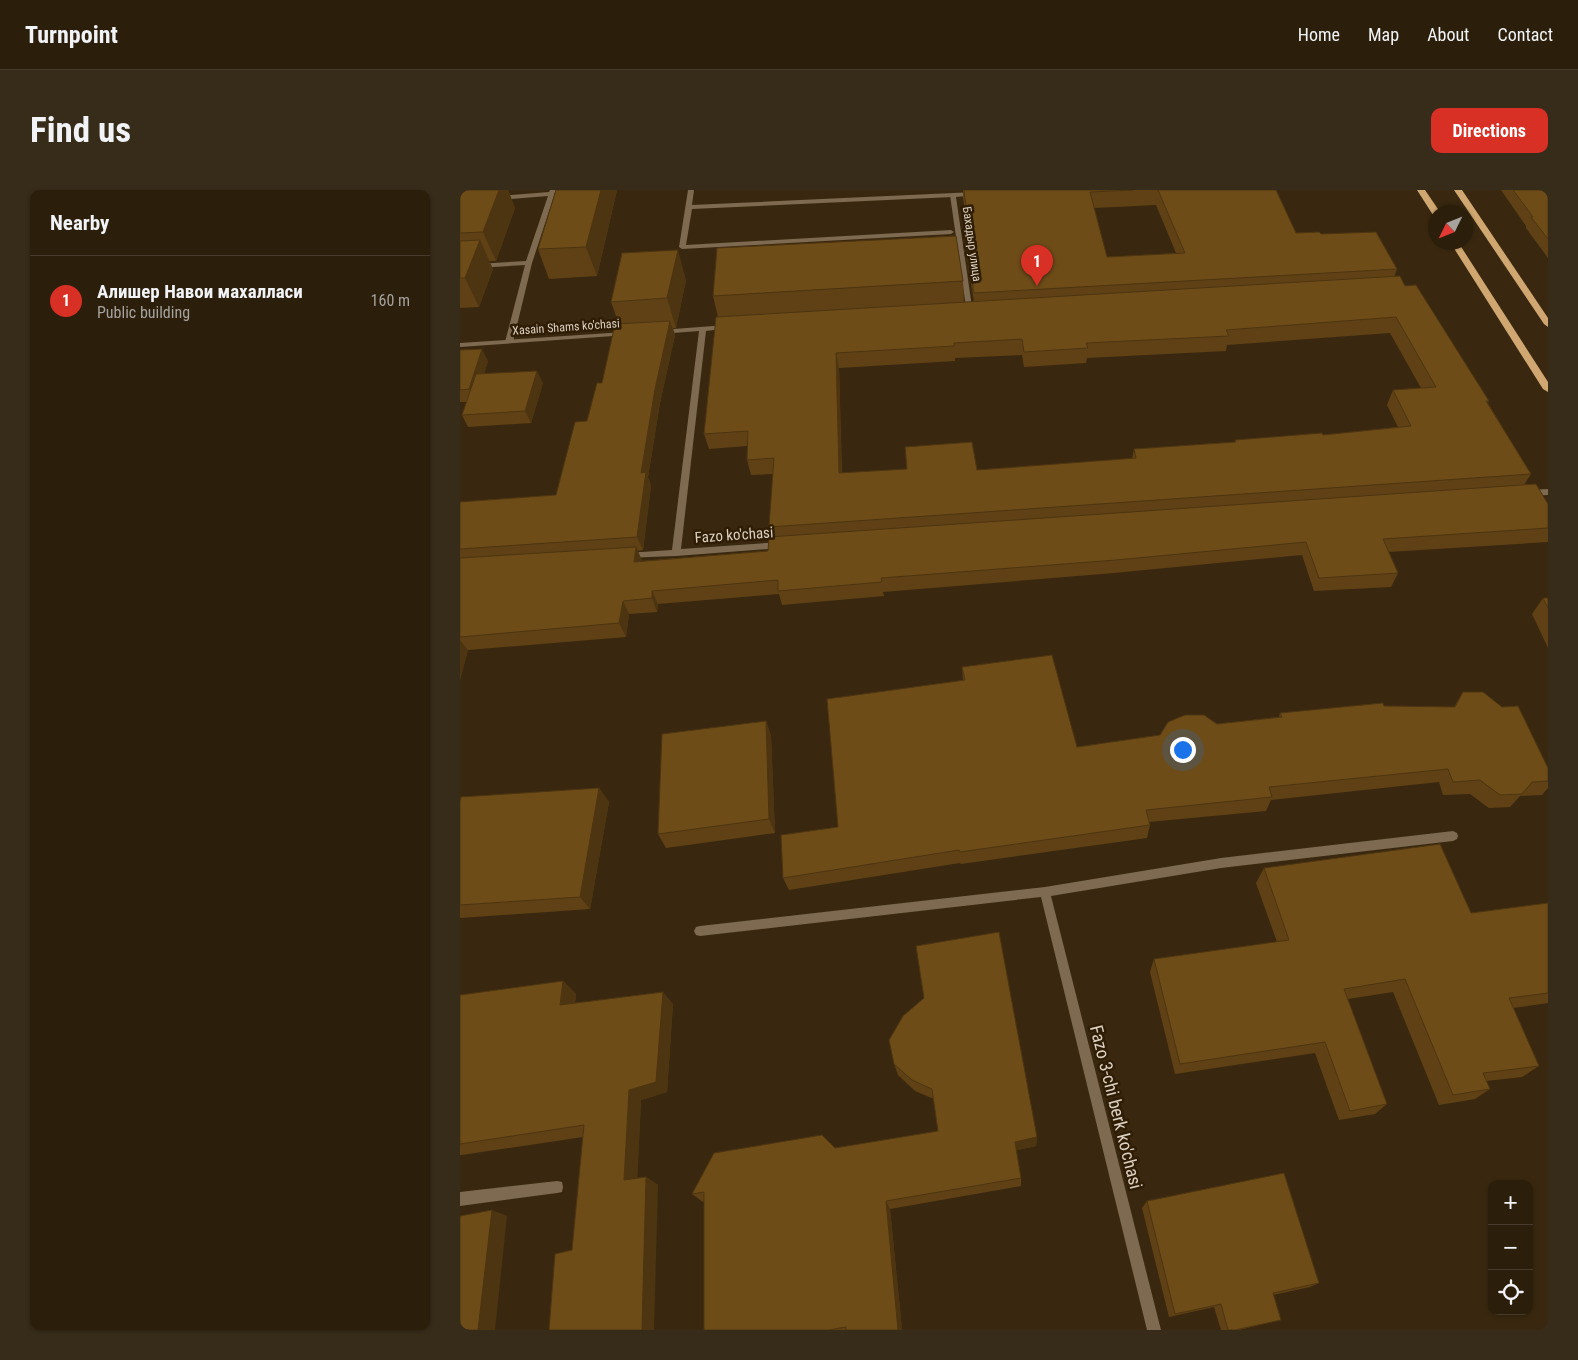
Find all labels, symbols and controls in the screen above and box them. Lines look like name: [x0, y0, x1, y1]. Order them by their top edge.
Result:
text: Turnpoint: [25, 21, 118, 49]
text: Home: [1298, 24, 1340, 45]
text: Map: [1368, 24, 1399, 45]
text: About: [1427, 24, 1469, 45]
text: Contact: [1497, 24, 1553, 45]
button: Directions: [1431, 108, 1548, 153]
text: Find us: [30, 110, 131, 151]
north arrow: [1428, 205, 1473, 250]
street label: Бахадыр улица: [960, 206, 984, 283]
text: Nearby: [50, 211, 109, 235]
pin: 1: [1021, 245, 1053, 286]
text: Алишер Навои махалласи: [97, 280, 303, 303]
text: 1: [62, 291, 70, 310]
text: 160 m: [371, 291, 410, 310]
text: Public building: [97, 303, 190, 322]
street label: Xasain Shams ko'chasi: [512, 316, 620, 338]
street label: Fazo ko'chasi: [694, 523, 774, 547]
your location: [1170, 737, 1196, 763]
street label: Fazo 3-chi berk ko'chasi: [1086, 1023, 1147, 1191]
map controls: [1488, 1180, 1533, 1315]
button: +: [1488, 1180, 1533, 1225]
button: −: [1488, 1225, 1533, 1270]
button: locate: [1488, 1270, 1533, 1315]

